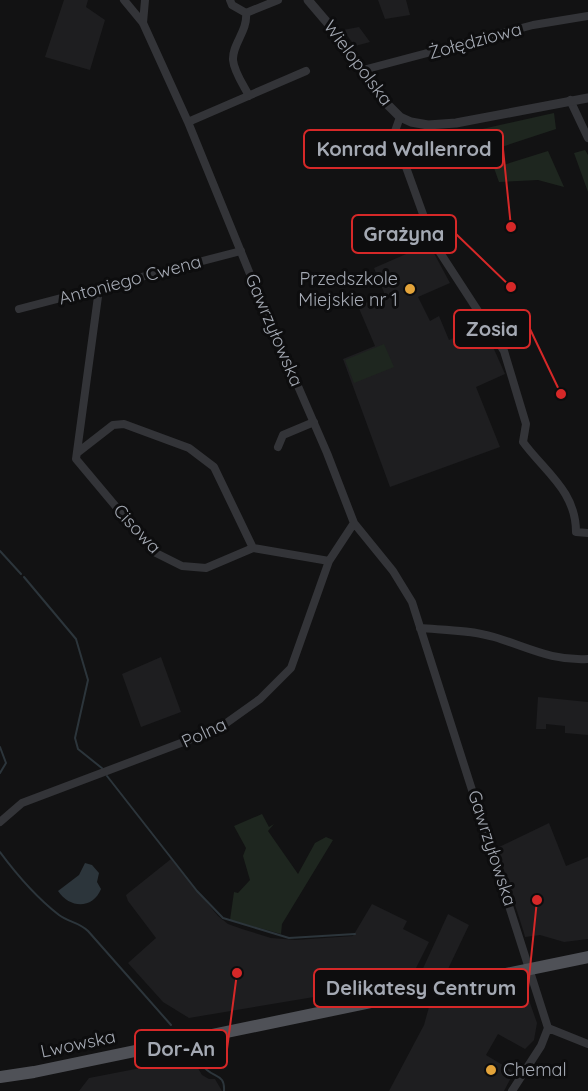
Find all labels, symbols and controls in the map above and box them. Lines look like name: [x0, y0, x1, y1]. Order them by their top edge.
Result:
street label: Wielopolska: [319, 15, 398, 110]
street label: Żołędziowa: [426, 17, 524, 64]
callout: Konrad Wallenrod: [304, 130, 503, 168]
text: Konrad Wallenrod: [316, 136, 492, 161]
callout: Grażyna: [352, 215, 456, 253]
text: Grażyna: [364, 221, 444, 246]
street label: Antoniego Cwena: [56, 249, 204, 310]
place label: Przedszkole Miejskie nr 1: [298, 267, 398, 311]
street label: Gawrzyłowska: [240, 270, 309, 390]
marker: Przedszkole Miejskie nr 1: [403, 282, 417, 296]
callout: Zosia: [454, 310, 530, 348]
text: Zosia: [466, 316, 518, 341]
street label: Cisowa: [109, 499, 166, 558]
street label: Polna: [178, 712, 230, 753]
street label: Gawrzyłowska: [463, 787, 522, 909]
callout: Delikatesy Centrum: [314, 969, 528, 1007]
text: Delikatesy Centrum: [326, 975, 516, 1000]
street label: Lwowska: [38, 1024, 118, 1063]
callout: Dor-An: [135, 1030, 227, 1068]
text: Dor-An: [147, 1036, 215, 1061]
place label: Chemal: [503, 1058, 567, 1081]
marker: Chemal: [484, 1063, 498, 1077]

